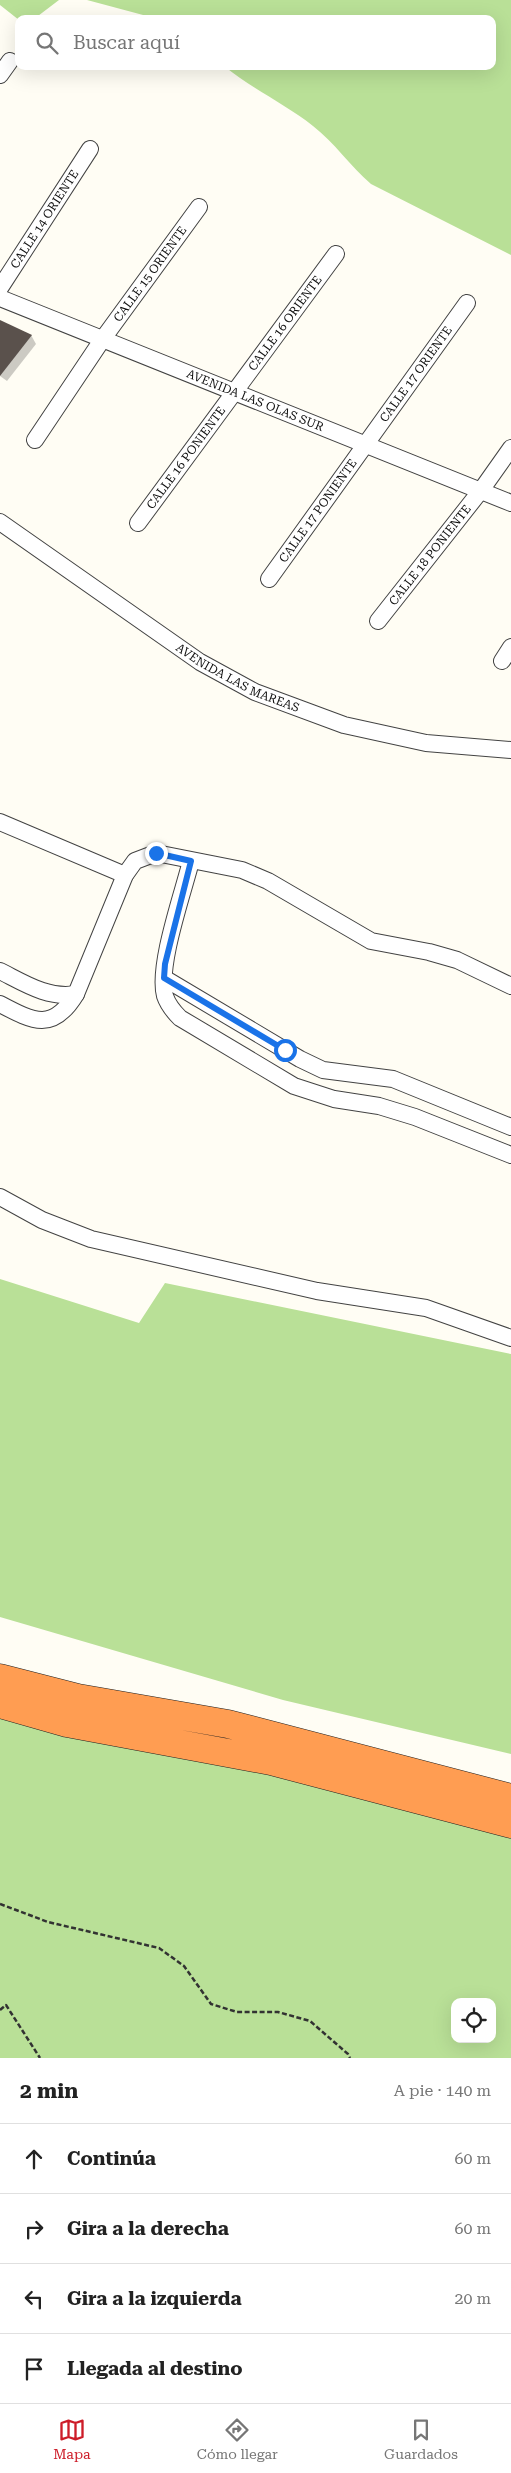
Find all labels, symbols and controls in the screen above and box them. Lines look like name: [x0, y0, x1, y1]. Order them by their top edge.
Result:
search box: [15, 15, 496, 70]
icon: search: [33, 29, 61, 57]
text: Buscar aquí: [73, 31, 180, 54]
street label: CALLE 14 ORIENTE: [8, 167, 82, 271]
street label: CALLE 15 ORIENTE: [111, 224, 190, 324]
street label: CALLE 16 ORIENTE: [245, 273, 325, 374]
street label: CALLE 17 ORIENTE: [377, 324, 455, 425]
street label: AVENIDA LAS OLAS SUR: [185, 367, 326, 434]
street label: CALLE 16 PONIENTE: [144, 404, 228, 512]
street label: CALLE 17 PONIENTE: [276, 456, 360, 565]
street label: CALLE 18 PONIENTE: [386, 502, 474, 608]
street label: AVENIDA LAS MAREAS: [173, 640, 301, 715]
route end: [145, 842, 168, 865]
route start: [274, 1039, 297, 1062]
map controls: [451, 1998, 496, 2043]
button: locate: [451, 1998, 496, 2043]
text: 2 min: [20, 2079, 78, 2103]
text: A pie · 140 m: [394, 2081, 491, 2100]
icon: ahead: [20, 2145, 48, 2173]
text: Continúa: [67, 2147, 156, 2170]
text: 60 m: [454, 2149, 491, 2168]
icon: right: [20, 2215, 48, 2243]
text: Gira a la derecha: [67, 2217, 229, 2240]
text: 60 m: [454, 2219, 491, 2238]
icon: left: [20, 2285, 48, 2313]
text: Gira a la izquierda: [67, 2287, 242, 2310]
text: 20 m: [454, 2289, 491, 2308]
icon: arrive: [20, 2355, 48, 2383]
text: Llegada al destino: [67, 2357, 243, 2380]
tab: Mapa: [53, 2416, 91, 2462]
tab: Cómo llegar: [197, 2416, 278, 2462]
tab: Guardados: [384, 2416, 458, 2462]

